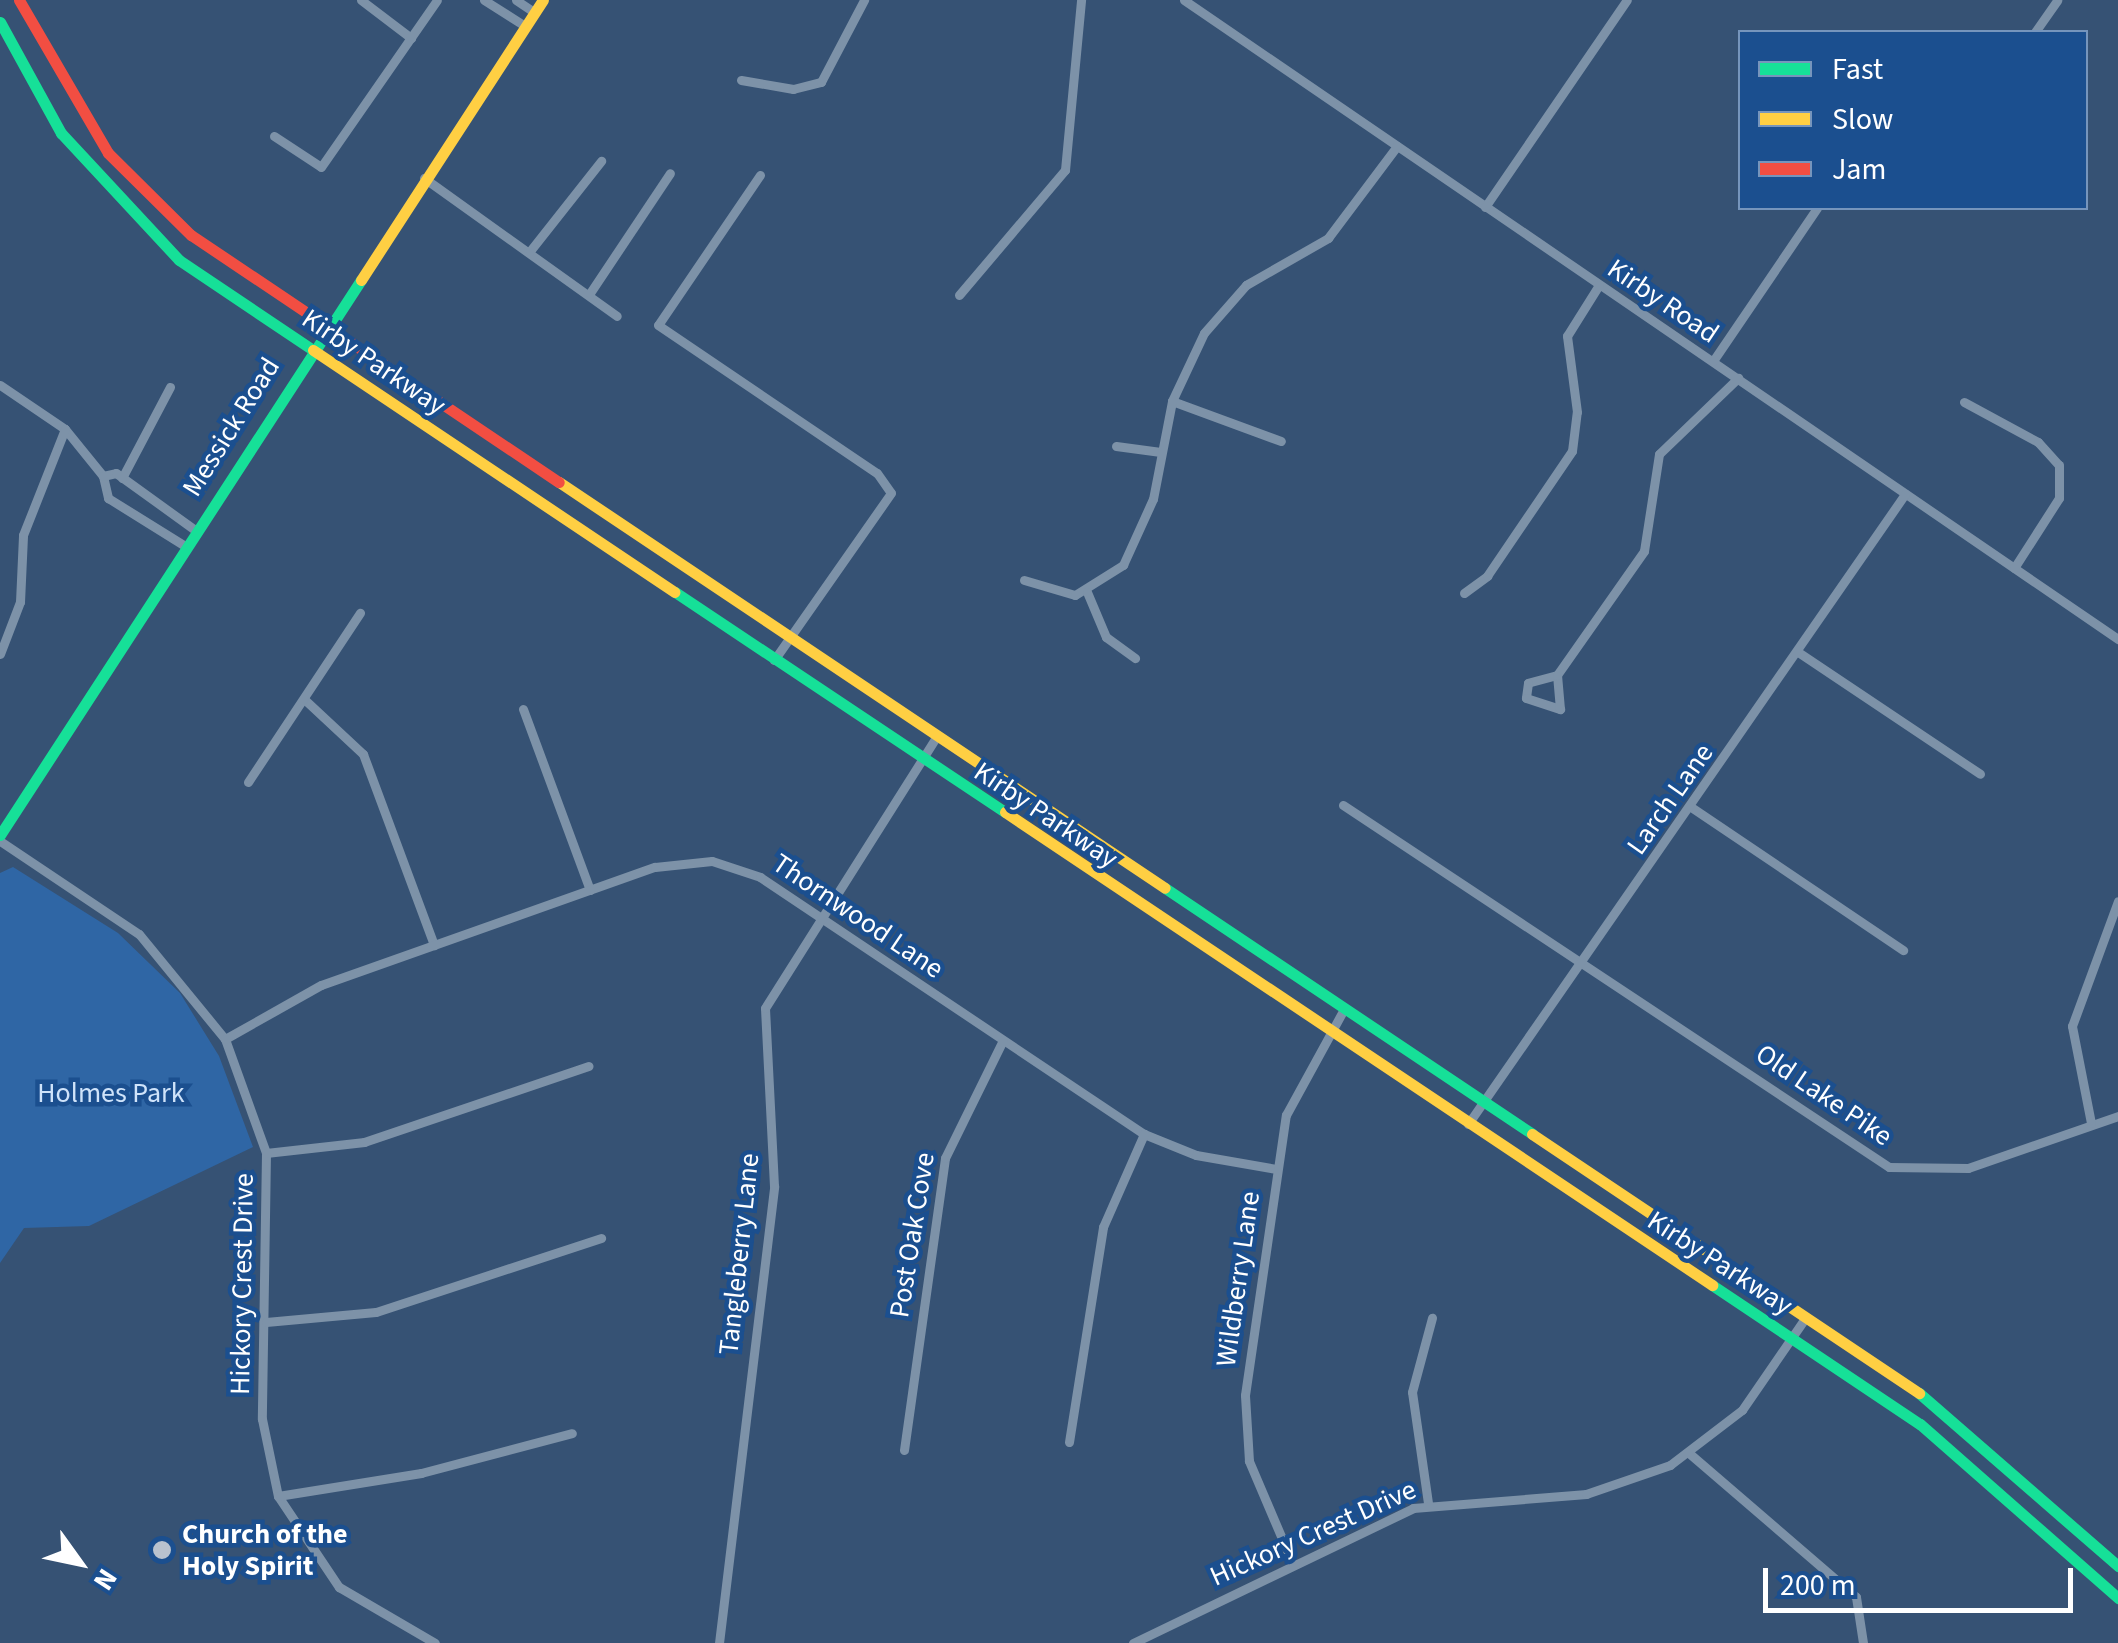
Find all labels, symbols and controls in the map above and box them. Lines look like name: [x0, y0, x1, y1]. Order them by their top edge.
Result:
legend: [1738, 30, 2088, 210]
text: Fast: [1832, 48, 1883, 91]
text: Slow: [1832, 98, 1893, 141]
text: Jam: [1832, 148, 1886, 191]
street label: Kirby Road: [1601, 252, 1725, 350]
street label: Kirby Parkway: [296, 302, 452, 422]
street label: Messick Road: [175, 352, 287, 502]
street label: Larch Lane: [1620, 737, 1720, 861]
street label: Kirby Parkway: [968, 755, 1124, 875]
street label: Thornwood Lane: [766, 846, 950, 986]
street label: Old Lake Pike: [1749, 1037, 1899, 1153]
park label: Holmes Park: [37, 1076, 185, 1110]
street label: Post Oak Cove: [882, 1150, 942, 1320]
street label: Tangleberry Lane: [712, 1151, 766, 1357]
street label: Hickory Crest Drive: [223, 1173, 261, 1395]
street label: Wildberry Lane: [1209, 1189, 1267, 1369]
street label: Kirby Parkway: [1641, 1204, 1799, 1322]
street label: Hickory Crest Drive: [1205, 1473, 1421, 1593]
north arrow: [30, 1513, 130, 1613]
place label: Church of the Holy Spirit: [182, 1517, 348, 1583]
marker: Church of the Holy Spirit: [151, 1539, 173, 1561]
scale bar: [1768, 1548, 2078, 1610]
text: N: [83, 1561, 127, 1598]
text: 200 m: [1780, 1564, 1856, 1607]

